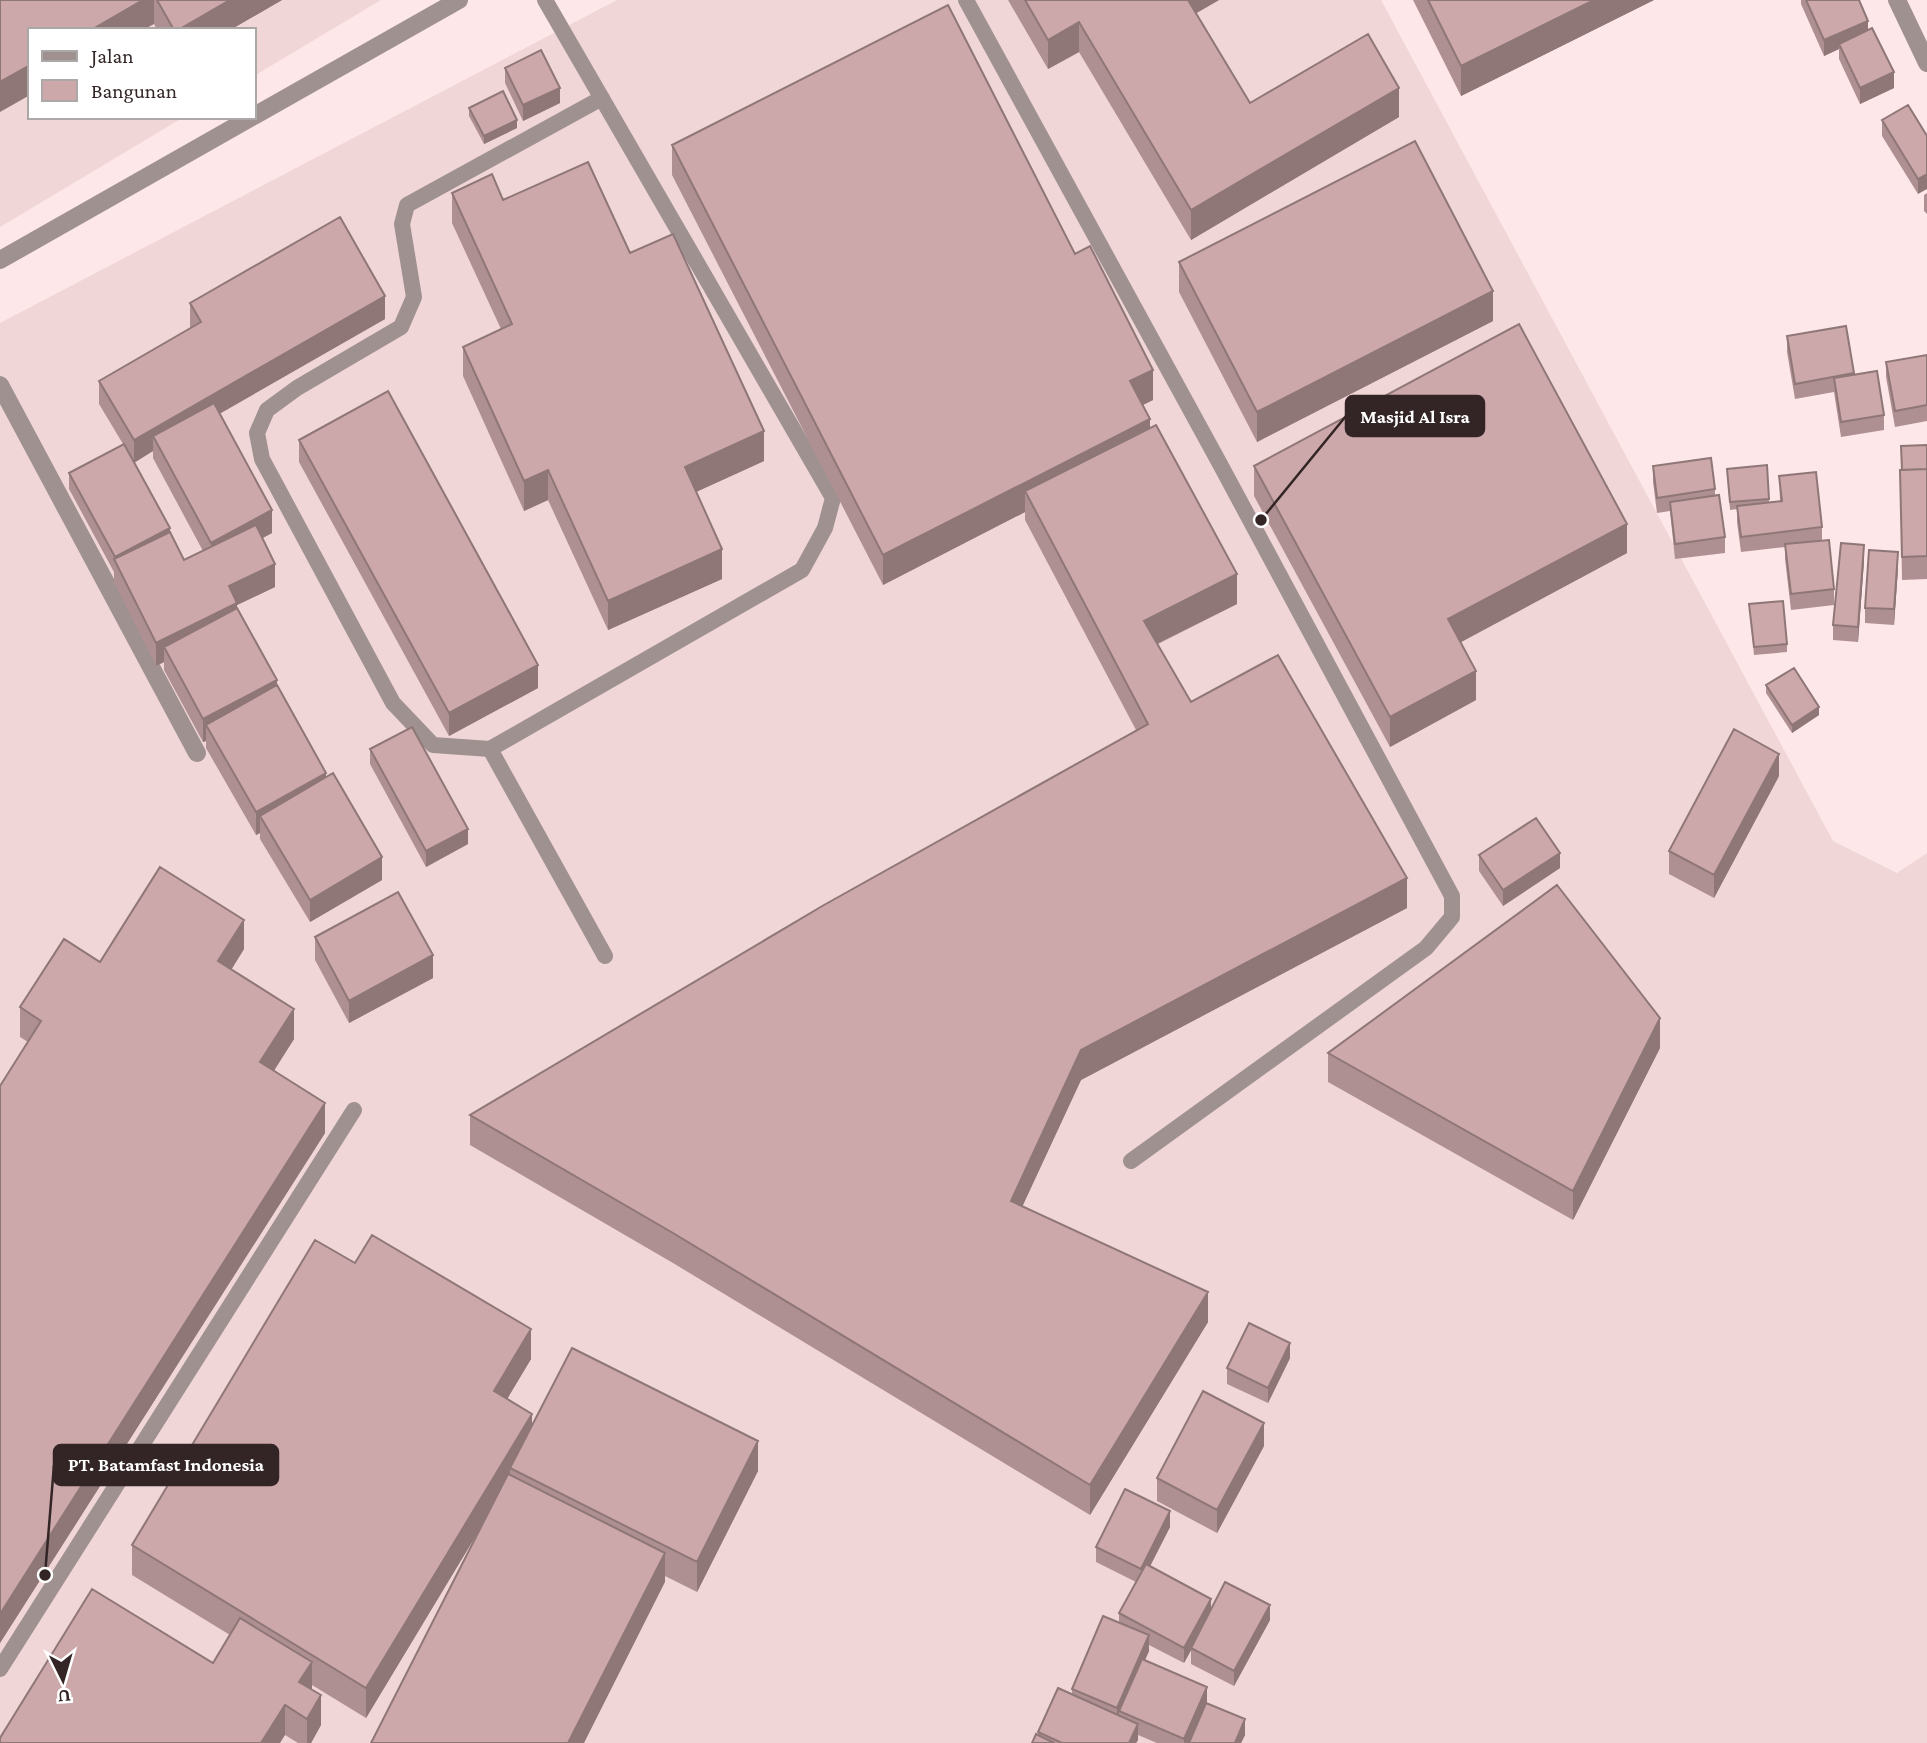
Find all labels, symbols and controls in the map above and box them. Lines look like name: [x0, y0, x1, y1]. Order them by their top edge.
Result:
legend: [28, 28, 256, 119]
text: Jalan: [89, 44, 133, 68]
text: Bangunan: [91, 79, 177, 103]
callout: Masjid Al Isra: [1346, 396, 1484, 436]
text: Masjid Al Isra: [1360, 406, 1471, 428]
callout: PT. Batamfast Indonesia: [54, 1445, 278, 1485]
text: PT. Batamfast Indonesia: [68, 1454, 265, 1475]
north arrow: [28, 1645, 98, 1715]
text: U: [57, 1685, 72, 1707]

